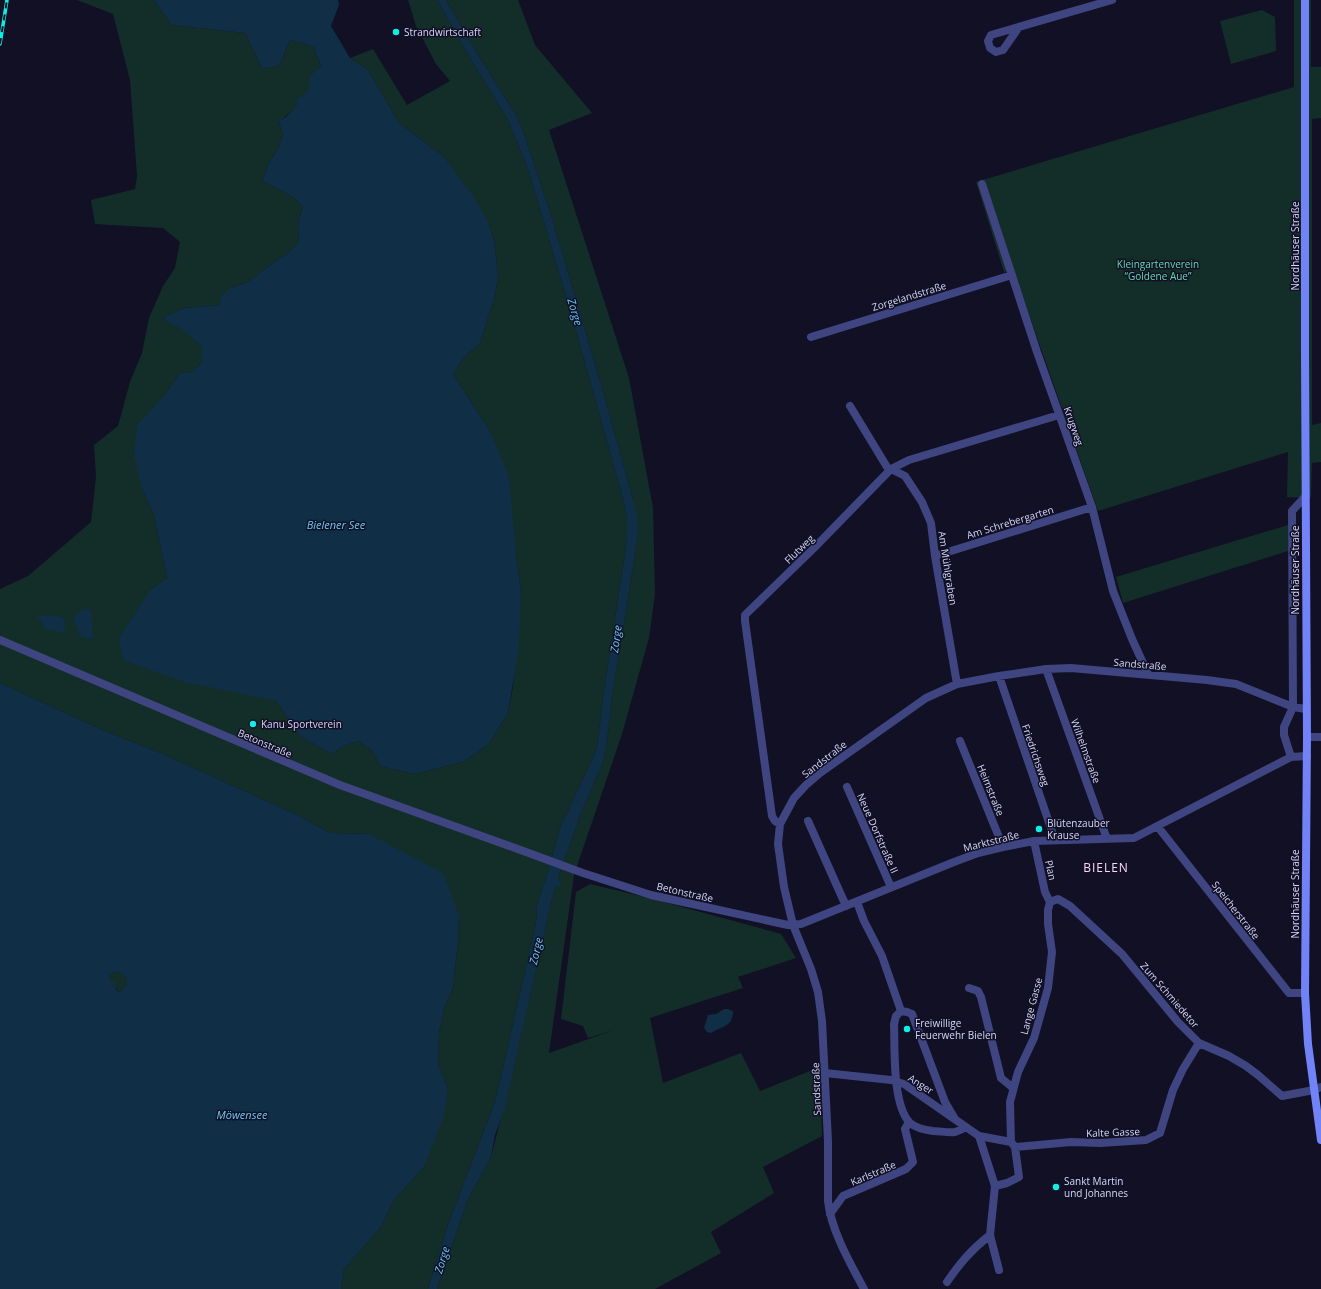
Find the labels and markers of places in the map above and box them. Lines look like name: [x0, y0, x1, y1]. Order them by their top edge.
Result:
place label: Strandwirtschaft: [404, 25, 481, 39]
marker: Strandwirtschaft: [391, 27, 401, 37]
place label: Kanu Sportverein: [261, 717, 342, 731]
marker: Kanu Sportverein: [248, 719, 258, 729]
place label: Blütenzauber Krause: [1047, 816, 1110, 842]
marker: Blütenzauber Krause: [1034, 824, 1044, 834]
place label: Freiwillige Feuerwehr Bielen: [915, 1016, 997, 1042]
marker: Freiwillige Feuerwehr Bielen: [902, 1024, 912, 1034]
place label: Sankt Martin und Johannes: [1064, 1174, 1128, 1200]
marker: Sankt Martin und Johannes: [1051, 1182, 1061, 1192]

